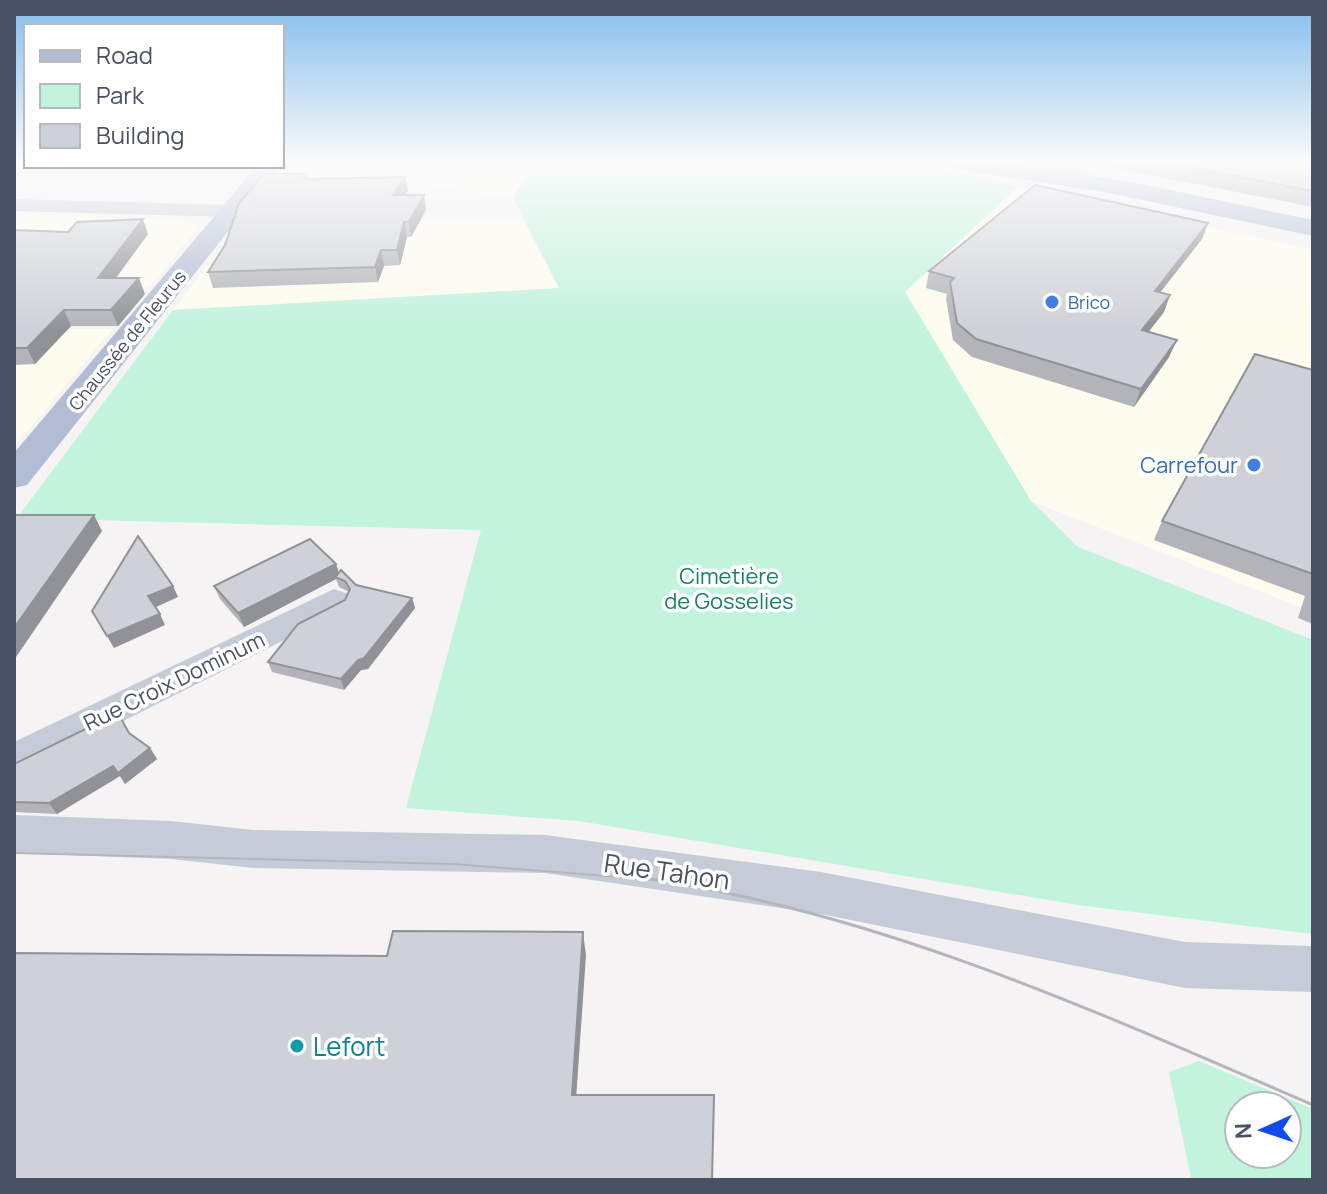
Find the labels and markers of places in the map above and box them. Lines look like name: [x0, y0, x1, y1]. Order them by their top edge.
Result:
place label: Brico: [1068, 290, 1110, 314]
marker: Brico: [1043, 293, 1061, 311]
place label: Carrefour: [1140, 450, 1238, 480]
marker: Carrefour: [1245, 456, 1263, 474]
place label: Lefort: [313, 1028, 385, 1064]
marker: Lefort: [288, 1037, 306, 1055]

